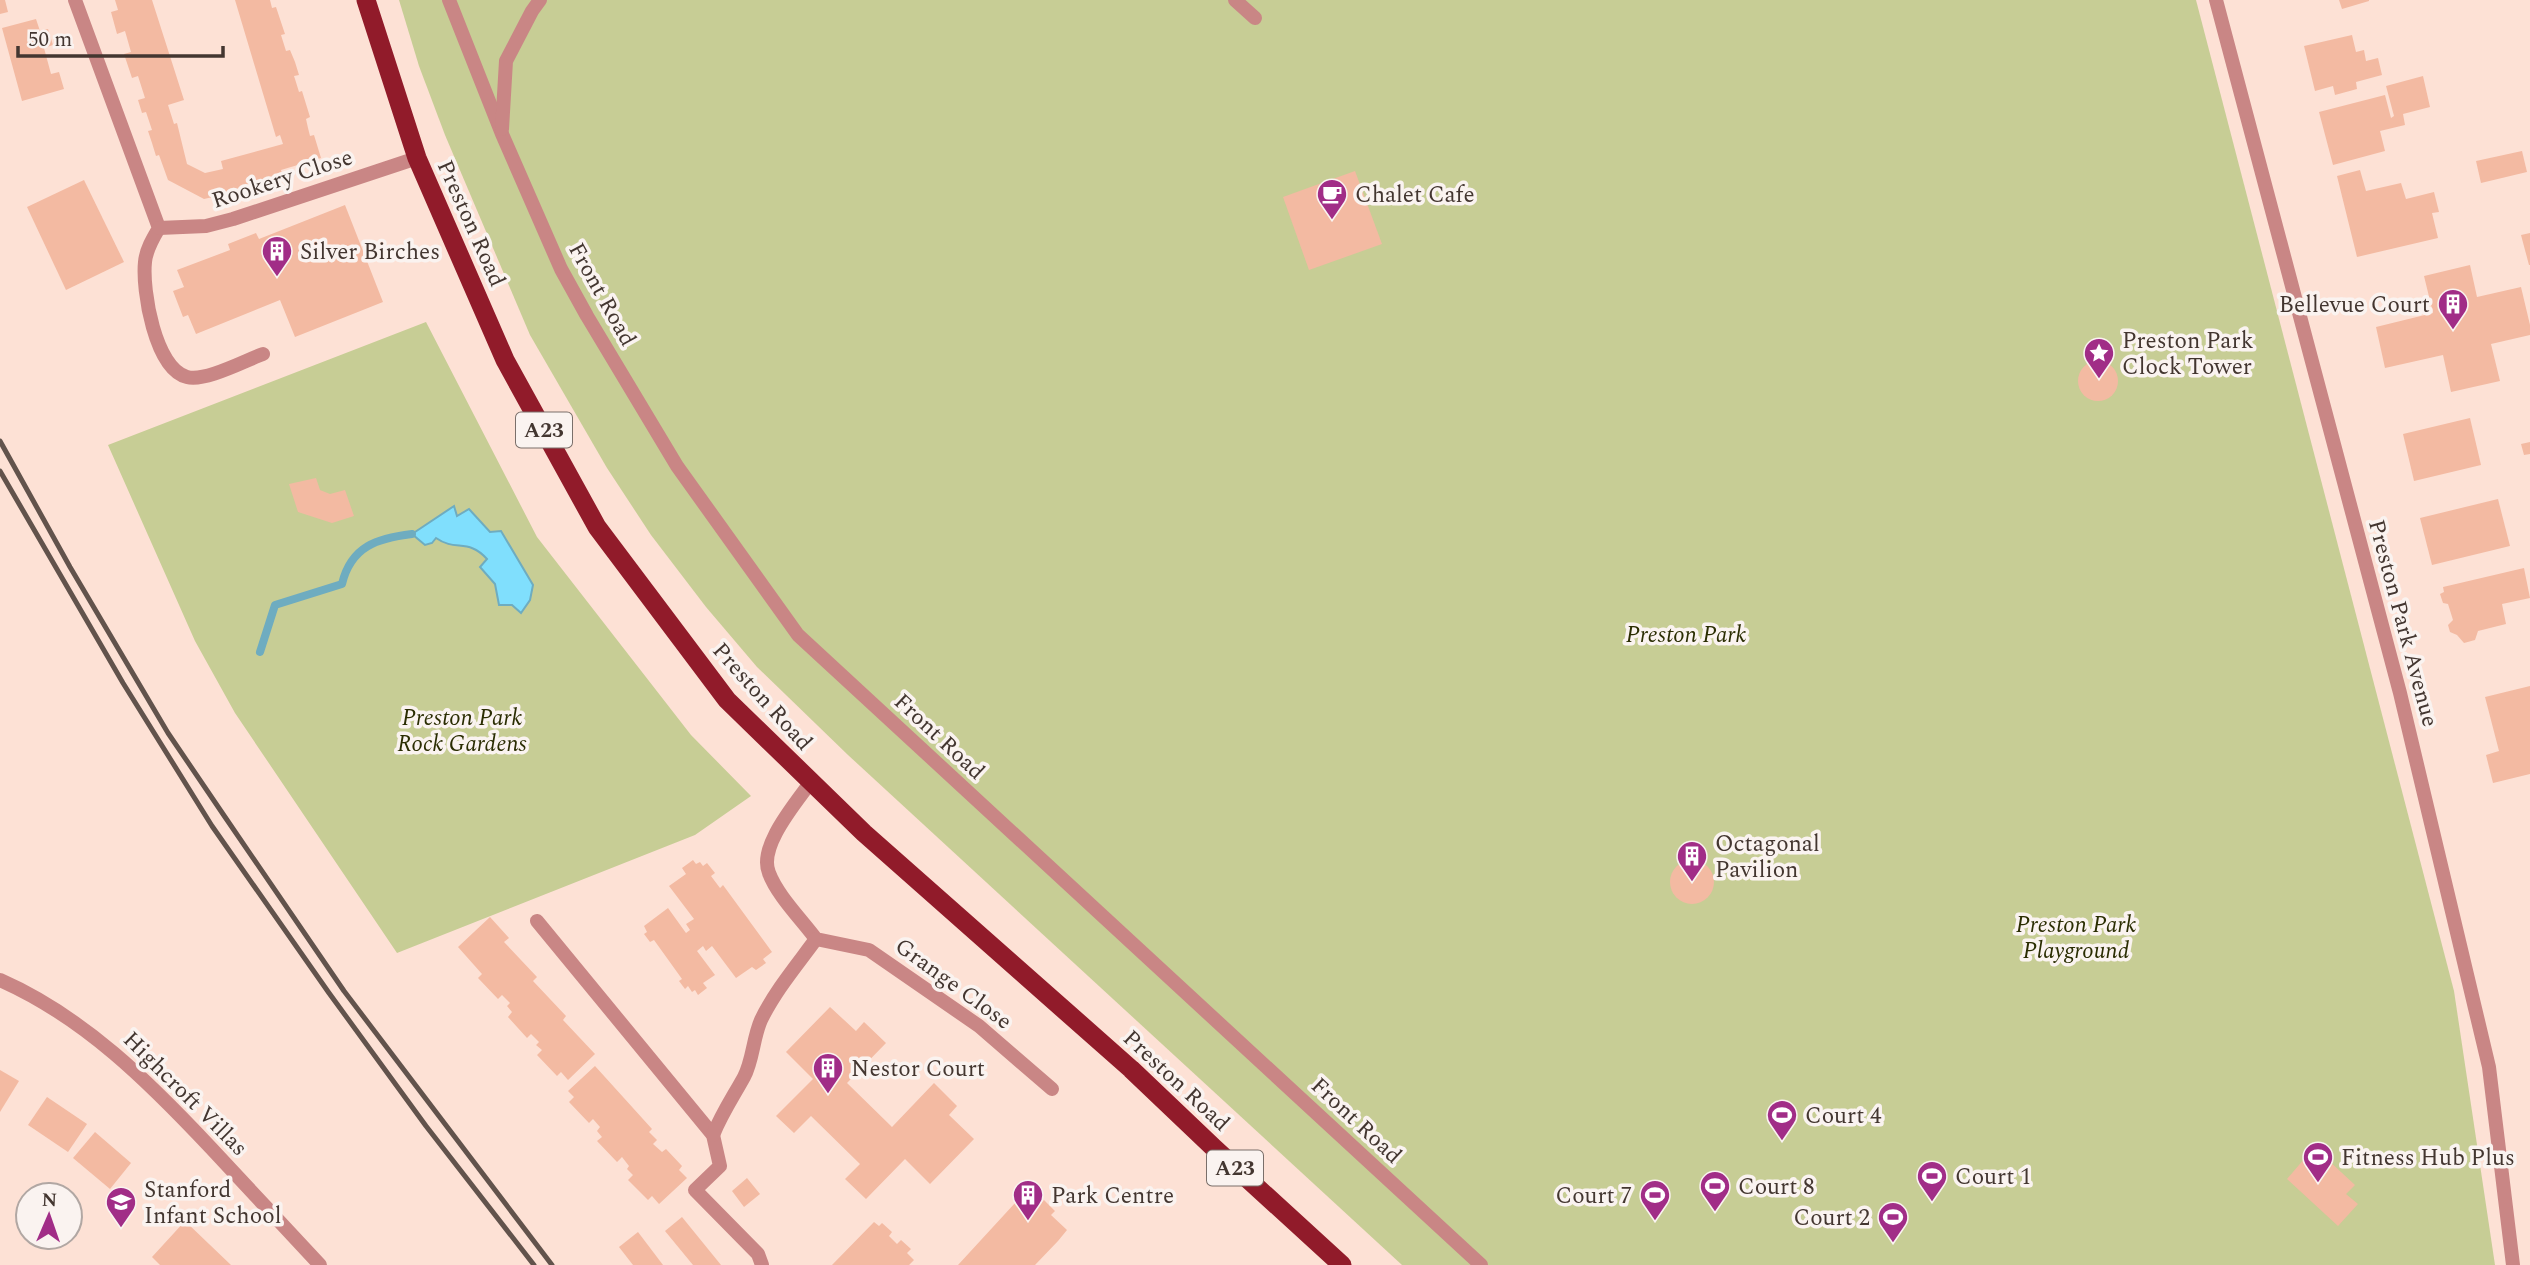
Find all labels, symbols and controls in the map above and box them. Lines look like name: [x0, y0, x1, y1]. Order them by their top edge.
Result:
scale bar: [18, 14, 222, 58]
text: 50 m: [28, 24, 72, 56]
street label: Rookery Close: [207, 140, 358, 219]
street label: Preston Road: [427, 154, 514, 293]
cafe icon: Chalet Cafe: [1315, 177, 1349, 221]
place label: Chalet Cafe: [1355, 178, 1475, 213]
building icon: Silver Birches: [260, 234, 294, 278]
place label: Silver Birches: [300, 235, 440, 270]
street label: Front Road: [559, 236, 645, 353]
building icon: Bellevue Court: [2436, 287, 2470, 331]
place label: Bellevue Court: [2279, 288, 2430, 323]
place label: Preston Park Clock Tower: [2122, 324, 2254, 385]
place icon: Preston Park Clock Tower: [2082, 336, 2116, 380]
road number: A23: [516, 412, 572, 448]
street label: Preston Park Avenue: [2358, 516, 2447, 731]
park label: Preston Park: [1626, 618, 1746, 653]
street label: Preston Road: [703, 635, 820, 759]
street label: Front Road: [885, 685, 993, 789]
park label: Preston Park Rock Gardens: [397, 701, 527, 762]
place label: Octagonal Pavilion: [1715, 827, 1820, 888]
building icon: Octagonal Pavilion: [1675, 839, 1709, 883]
park label: Preston Park Playground: [2016, 908, 2136, 969]
street label: Grange Close: [887, 930, 1019, 1039]
street label: Preston Road: [1114, 1022, 1238, 1140]
street label: Highcroft Villas: [114, 1023, 256, 1165]
building icon: Nestor Court: [811, 1051, 845, 1095]
place label: Nestor Court: [851, 1052, 985, 1087]
street label: Front Road: [1302, 1069, 1410, 1173]
sports icon: Court 4: [1765, 1098, 1799, 1142]
place label: Court 4: [1805, 1099, 1882, 1134]
sports icon: Fitness Hub Plus: [2301, 1140, 2335, 1184]
place label: Fitness Hub Plus: [2341, 1141, 2515, 1176]
road number: A23: [1207, 1150, 1263, 1186]
sports icon: Court 1: [1915, 1159, 1949, 1203]
place label: Court 1: [1955, 1160, 2032, 1195]
sports icon: Court 8: [1698, 1169, 1732, 1213]
place label: Court 8: [1738, 1170, 1815, 1205]
place label: Stanford Infant School: [144, 1173, 281, 1234]
building icon: Park Centre: [1011, 1178, 1045, 1222]
sports icon: Court 7: [1638, 1178, 1672, 1222]
place label: Park Centre: [1051, 1179, 1174, 1214]
place label: Court 7: [1555, 1179, 1632, 1214]
north arrow: [14, 1181, 84, 1251]
school or university icon: Stanford Infant School: [104, 1185, 138, 1229]
text: N: [41, 1186, 58, 1215]
sports icon: Court 2: [1876, 1200, 1910, 1244]
place label: Court 2: [1793, 1201, 1870, 1236]

